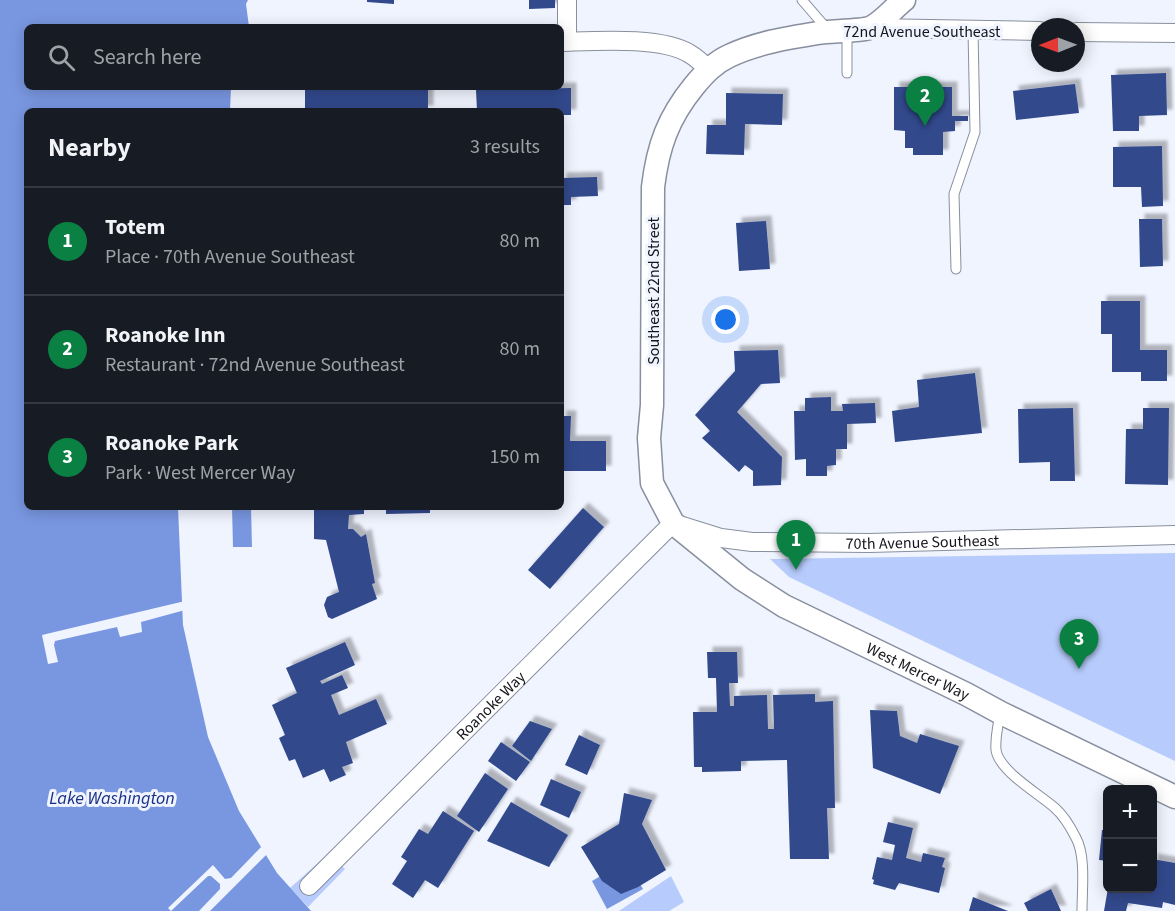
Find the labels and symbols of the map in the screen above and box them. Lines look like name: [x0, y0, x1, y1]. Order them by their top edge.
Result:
north arrow: [1031, 18, 1085, 72]
street label: 72nd Avenue Southeast: [844, 21, 1001, 43]
pin: 2: [906, 76, 944, 126]
street label: Southeast 22nd Street: [643, 217, 665, 365]
your location: [711, 305, 740, 334]
pin: 1: [776, 520, 816, 570]
street label: 70th Avenue Southeast: [846, 530, 1000, 555]
pin: 3: [1060, 620, 1098, 669]
street label: West Mercer Way: [862, 637, 973, 706]
street label: Roanoke Way: [451, 666, 531, 745]
water label: Lake Washington: [49, 786, 175, 811]

